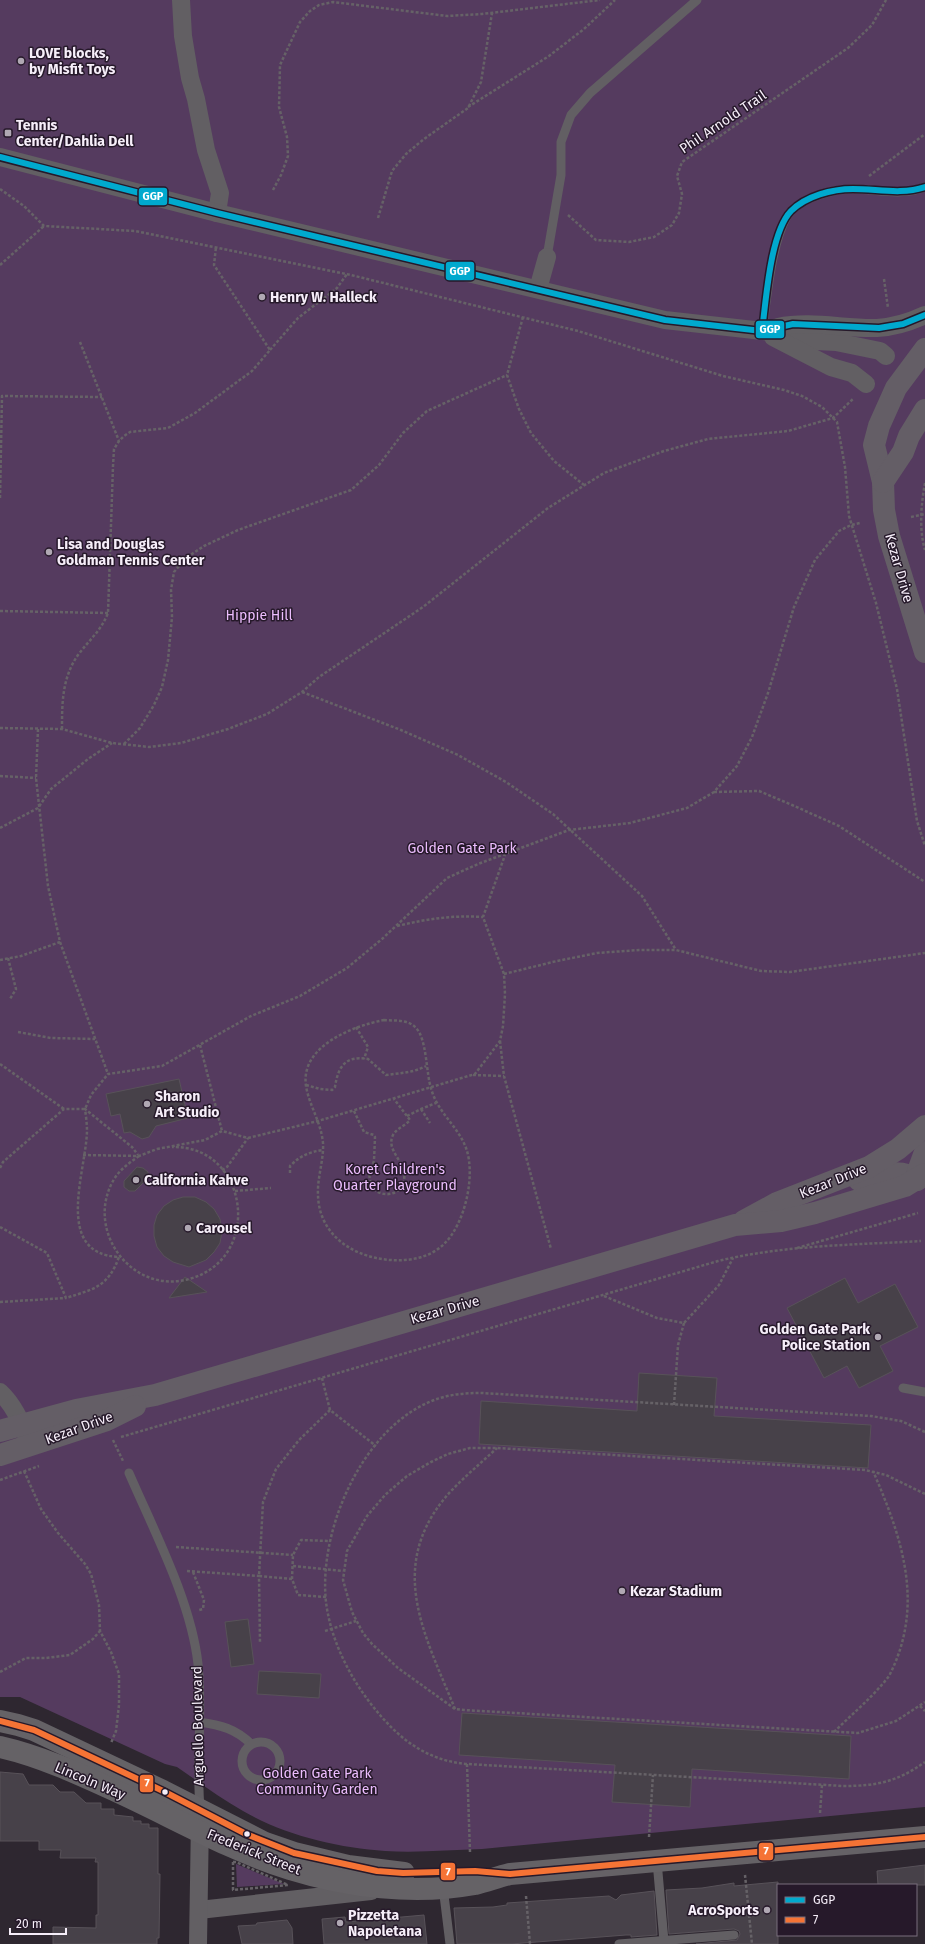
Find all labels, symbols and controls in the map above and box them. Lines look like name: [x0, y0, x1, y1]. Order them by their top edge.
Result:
place label: LOVE blocks, by Misfit Toys: [29, 45, 116, 78]
marker: LOVE blocks, by Misfit Toys: [16, 56, 26, 66]
street label: Phil Arnold Trail: [676, 87, 770, 157]
place label: Tennis Center/Dahlia Dell: [16, 117, 134, 150]
marker: Tennis Center/Dahlia Dell: [3, 128, 13, 138]
line badge: GGP: [138, 187, 168, 206]
text: GGP: [143, 190, 164, 203]
line badge: GGP: [445, 261, 475, 281]
text: GGP: [450, 265, 471, 278]
place label: Henry W. Halleck: [270, 289, 377, 306]
marker: Henry W. Halleck: [257, 292, 267, 302]
line badge: GGP: [755, 320, 785, 339]
text: GGP: [760, 323, 781, 336]
street label: Kezar Drive: [881, 532, 917, 604]
place label: Lisa and Douglas Goldman Tennis Center: [57, 536, 205, 569]
marker: Lisa and Douglas Goldman Tennis Center: [44, 547, 54, 557]
park label: Hippie Hill: [225, 607, 293, 624]
park label: Golden Gate Park: [407, 840, 517, 857]
place label: Sharon Art Studio: [154, 1088, 220, 1121]
marker: Sharon Art Studio: [142, 1099, 152, 1109]
street label: Kezar Drive: [797, 1160, 869, 1202]
park label: Koret Children's Quarter Playground: [333, 1161, 457, 1194]
place label: California Kahve: [144, 1172, 249, 1189]
marker: California Kahve: [131, 1175, 141, 1185]
place label: Carousel: [196, 1220, 252, 1237]
marker: Carousel: [183, 1223, 193, 1233]
street label: Kezar Drive: [409, 1292, 481, 1328]
place label: Golden Gate Park Police Station: [760, 1321, 870, 1354]
marker: Golden Gate Park Police Station: [873, 1332, 883, 1342]
street label: Kezar Drive: [43, 1408, 115, 1448]
place label: Kezar Stadium: [630, 1583, 722, 1600]
marker: Kezar Stadium: [617, 1586, 627, 1596]
street label: Arguello Boulevard: [188, 1666, 208, 1786]
street label: Lincoln Way: [52, 1758, 128, 1804]
park label: Golden Gate Park Community Garden: [256, 1765, 378, 1798]
line badge: 7: [139, 1774, 154, 1793]
text: 7: [144, 1777, 150, 1790]
unlabelled marker: [160, 1787, 170, 1797]
street label: Frederick Street: [205, 1825, 304, 1879]
unlabelled marker: [242, 1829, 252, 1839]
line badge: 7: [758, 1842, 774, 1861]
text: 7: [763, 1845, 769, 1858]
line badge: 7: [440, 1862, 456, 1881]
text: 7: [445, 1866, 451, 1879]
legend: [777, 1884, 917, 1936]
text: GGP: [813, 1893, 835, 1907]
place label: AcroSports: [687, 1902, 759, 1919]
marker: AcroSports: [762, 1905, 772, 1915]
place label: Pizzetta Napoletana: [348, 1907, 422, 1940]
scale bar: [10, 1910, 66, 1936]
text: 7: [813, 1913, 818, 1927]
text: 20 m: [16, 1917, 42, 1931]
marker: Pizzetta Napoletana: [335, 1918, 345, 1928]

